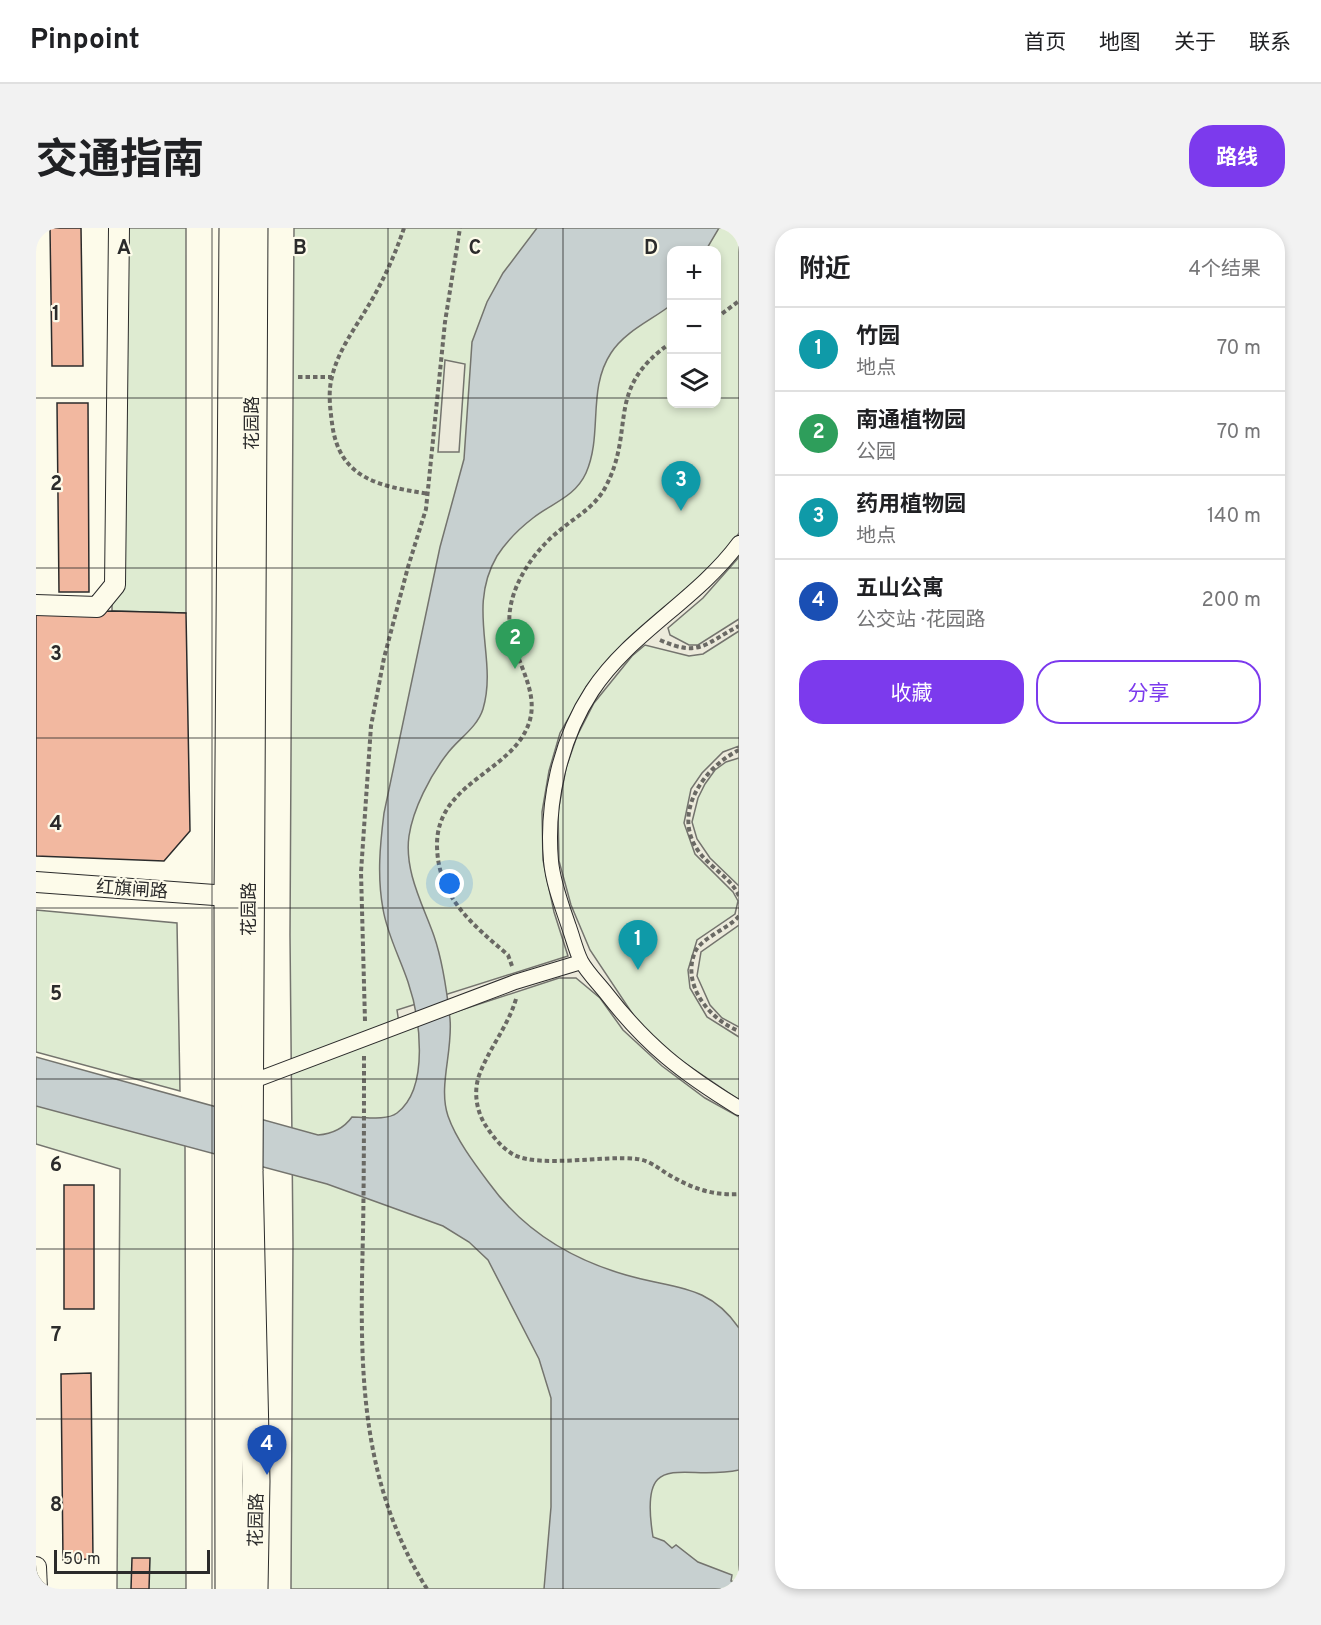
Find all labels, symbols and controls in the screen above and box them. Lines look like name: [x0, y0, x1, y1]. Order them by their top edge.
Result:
text: Pinpoint: [30, 23, 140, 59]
text: 首页: [1024, 30, 1066, 57]
text: 地图: [1099, 30, 1141, 57]
text: 关于: [1174, 30, 1216, 57]
text: 联系: [1249, 30, 1291, 57]
button: 路线: [1189, 125, 1285, 187]
text: 交通指南: [36, 136, 204, 189]
text: A: [117, 236, 131, 262]
text: B: [293, 236, 307, 262]
text: C: [469, 236, 481, 262]
text: D: [644, 236, 658, 262]
map controls: [667, 246, 721, 408]
button: +: [667, 246, 721, 300]
text: 附近: [799, 254, 851, 287]
text: 4个结果: [1189, 257, 1261, 283]
button: −: [667, 300, 721, 354]
text: 1: [52, 302, 60, 328]
text: 竹园: [856, 324, 900, 351]
text: 1: [815, 336, 823, 362]
text: 70 m: [1217, 336, 1261, 362]
button: layers: [667, 354, 721, 408]
text: 地点: [856, 356, 896, 382]
street label: 花园路: [242, 396, 265, 450]
text: 南通植物园: [856, 408, 966, 435]
text: 2: [812, 420, 825, 446]
text: 70 m: [1217, 420, 1261, 446]
text: 公园: [856, 440, 896, 466]
pin: 3: [662, 462, 700, 511]
text: 2: [50, 472, 62, 498]
text: 药用植物园: [856, 492, 966, 519]
text: 3: [813, 504, 825, 530]
text: 140 m: [1207, 504, 1261, 530]
text: 地点: [856, 524, 896, 550]
text: 五山公寓: [856, 576, 944, 603]
text: 4: [812, 588, 825, 614]
text: 200 m: [1202, 588, 1261, 614]
text: 公交站 · 花园路: [856, 608, 985, 634]
pin: 2: [496, 620, 534, 669]
text: 3: [50, 642, 62, 668]
button: 收藏: [799, 660, 1024, 724]
button: 分享: [1036, 660, 1261, 724]
text: 4: [50, 812, 62, 838]
your location: [435, 869, 464, 898]
street label: 红旗闸路: [95, 877, 169, 904]
street label: 花园路: [239, 882, 262, 936]
pin: 1: [618, 920, 658, 970]
text: 5: [50, 982, 62, 1008]
text: 6: [50, 1153, 62, 1179]
text: 7: [51, 1323, 61, 1349]
pin: 4: [248, 1426, 286, 1475]
text: 8: [50, 1493, 62, 1519]
street label: 花园路: [246, 1493, 269, 1547]
scale bar: [54, 1547, 210, 1574]
text: 50 m: [63, 1550, 101, 1570]

